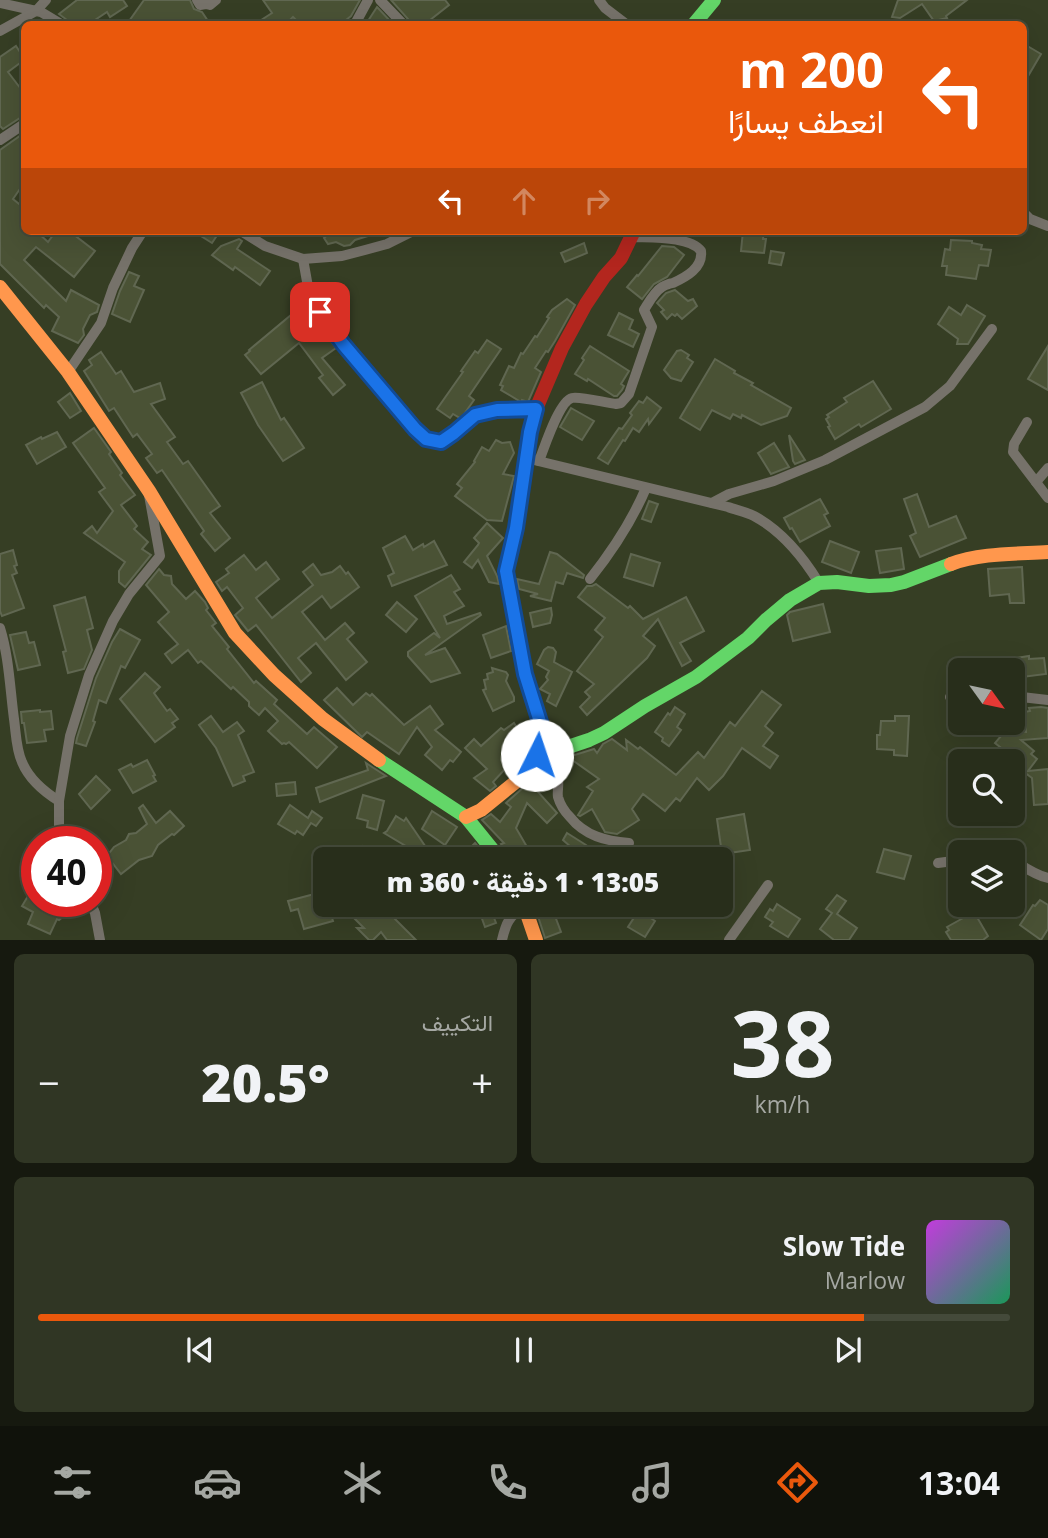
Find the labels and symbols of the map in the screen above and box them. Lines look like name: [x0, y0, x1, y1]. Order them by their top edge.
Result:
pin: [290, 282, 350, 342]
north arrow: [948, 658, 1026, 735]
position arrow: [500, 718, 574, 792]
speed limit sign: 40: [21, 826, 112, 917]

